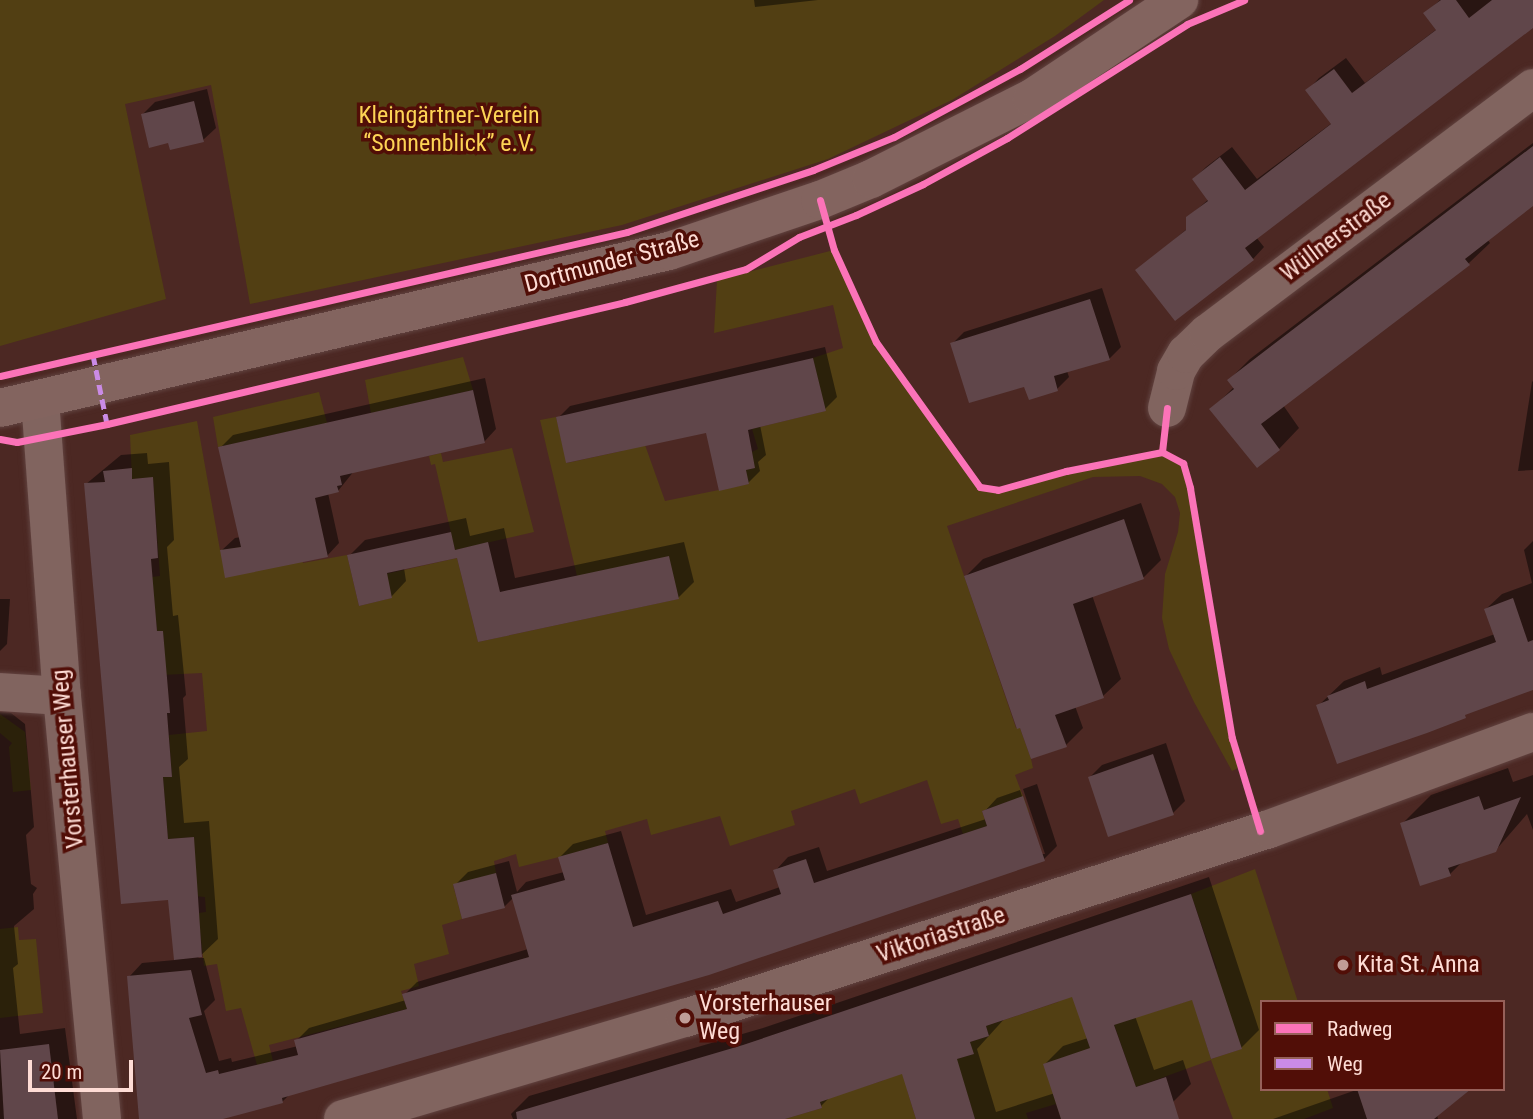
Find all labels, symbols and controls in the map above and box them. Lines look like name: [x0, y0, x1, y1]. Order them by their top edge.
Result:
park label: Kleingärtner-Verein “Sonnenblick” e.V.: [358, 102, 540, 158]
street label: Wüllnerstraße: [1275, 186, 1397, 288]
street label: Dortmunder Straße: [521, 225, 703, 299]
street label: Vorsterhauser Weg: [46, 668, 90, 850]
street label: Viktoriastraße: [873, 901, 1009, 969]
place label: Kita St. Anna: [1357, 951, 1480, 979]
marker: Kita St. Anna: [1335, 957, 1351, 973]
place label: Vorsterhauser Weg: [699, 990, 832, 1046]
legend: [1260, 1000, 1505, 1091]
marker: Vorsterhauser Weg: [677, 1010, 693, 1026]
text: Radweg: [1327, 1017, 1392, 1041]
scale bar: [32, 1046, 136, 1090]
text: Weg: [1327, 1052, 1363, 1076]
text: 20 m: [41, 1060, 82, 1084]

